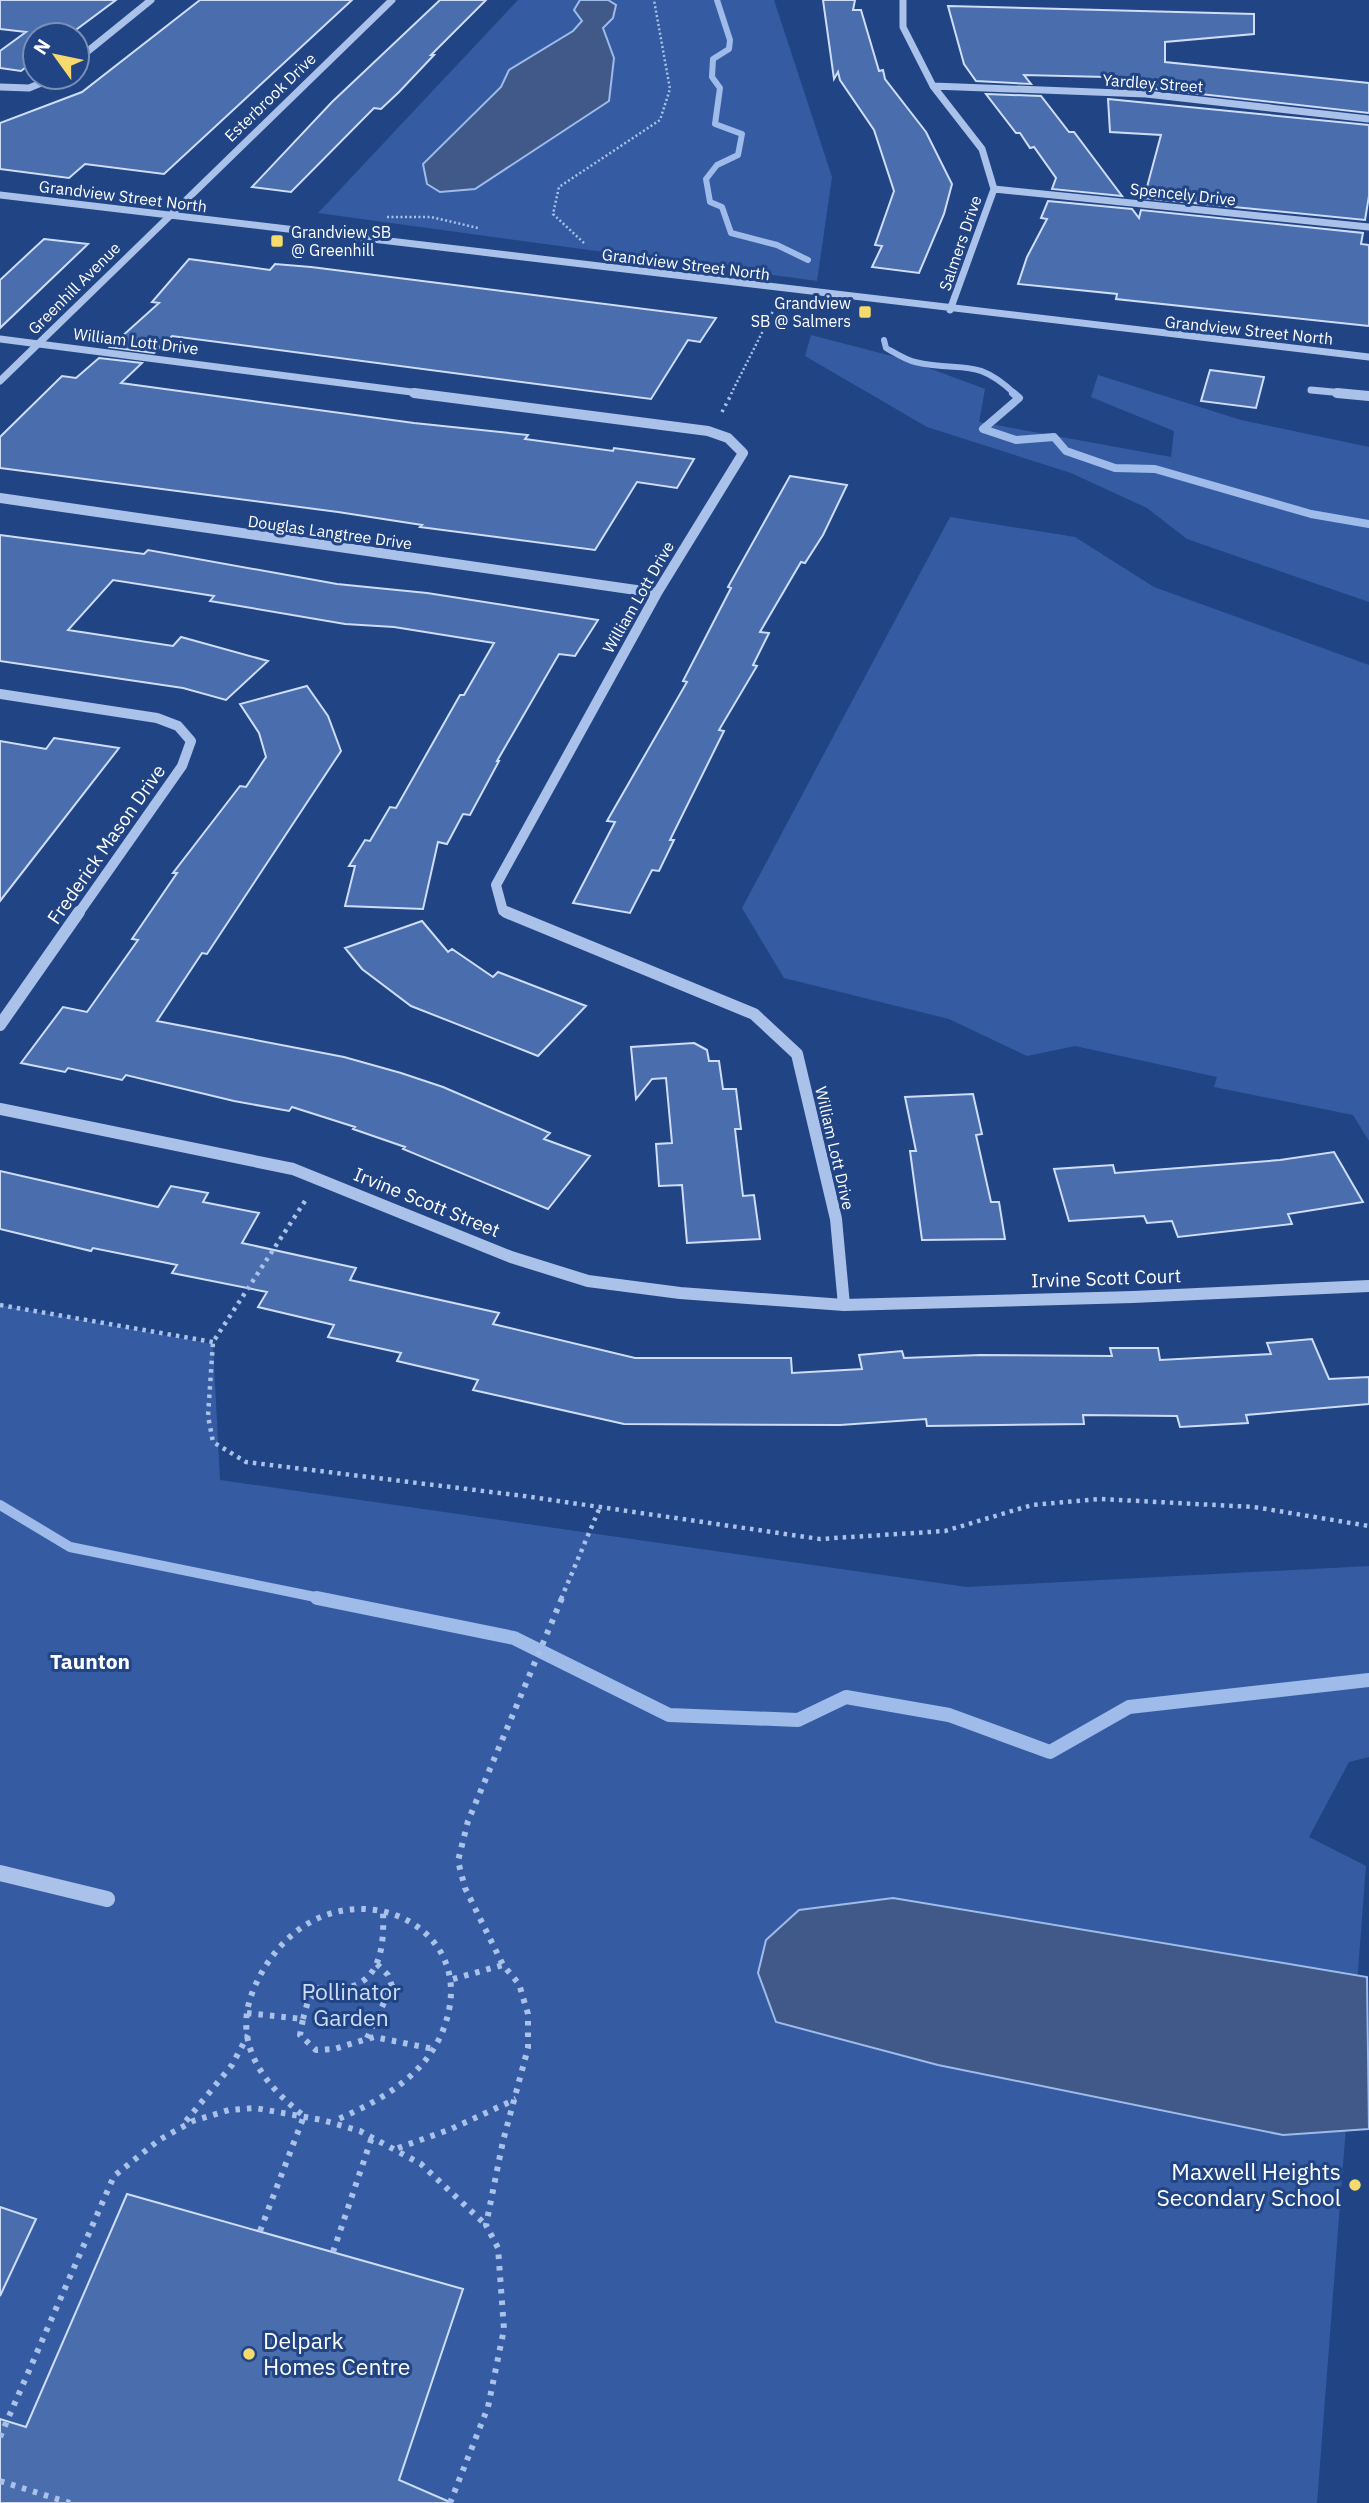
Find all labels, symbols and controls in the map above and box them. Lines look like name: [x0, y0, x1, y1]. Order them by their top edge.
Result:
north arrow: [21, 21, 91, 91]
text: N: [28, 34, 56, 59]
street label: Esterbrook Drive: [220, 48, 320, 146]
street label: Yardley Street: [1102, 70, 1204, 96]
street label: Grandview Street North: [38, 176, 208, 216]
street label: Spencely Drive: [1129, 179, 1237, 210]
street label: Salmers Drive: [934, 192, 986, 293]
place label: Grandview SB @ Greenhill: [291, 222, 391, 260]
marker: Grandview SB @ Greenhill: [269, 233, 285, 249]
street label: Greenhill Avenue: [24, 237, 125, 338]
street label: Grandview Street North: [601, 244, 771, 284]
place label: Grandview SB @ Salmers: [751, 293, 851, 331]
marker: Grandview SB @ Salmers: [857, 304, 873, 320]
street label: Grandview Street North: [1164, 311, 1334, 349]
street label: William Lott Drive: [72, 323, 200, 359]
street label: Douglas Langtree Drive: [247, 511, 414, 553]
street label: William Lott Drive: [598, 537, 678, 657]
street label: Frederick Mason Drive: [42, 759, 170, 929]
street label: William Lott Drive: [811, 1084, 859, 1212]
street label: Irvine Scott Street: [350, 1162, 504, 1242]
street label: Irvine Scott Court: [1030, 1263, 1182, 1293]
district label: Taunton: [50, 1647, 130, 1675]
park label: Pollinator Garden: [301, 1976, 401, 2032]
place label: Maxwell Heights Secondary School: [1156, 2156, 1341, 2212]
marker: Maxwell Heights Secondary School: [1347, 2177, 1363, 2193]
place label: Delpark Homes Centre: [263, 2325, 410, 2381]
marker: Delpark Homes Centre: [241, 2346, 257, 2362]

